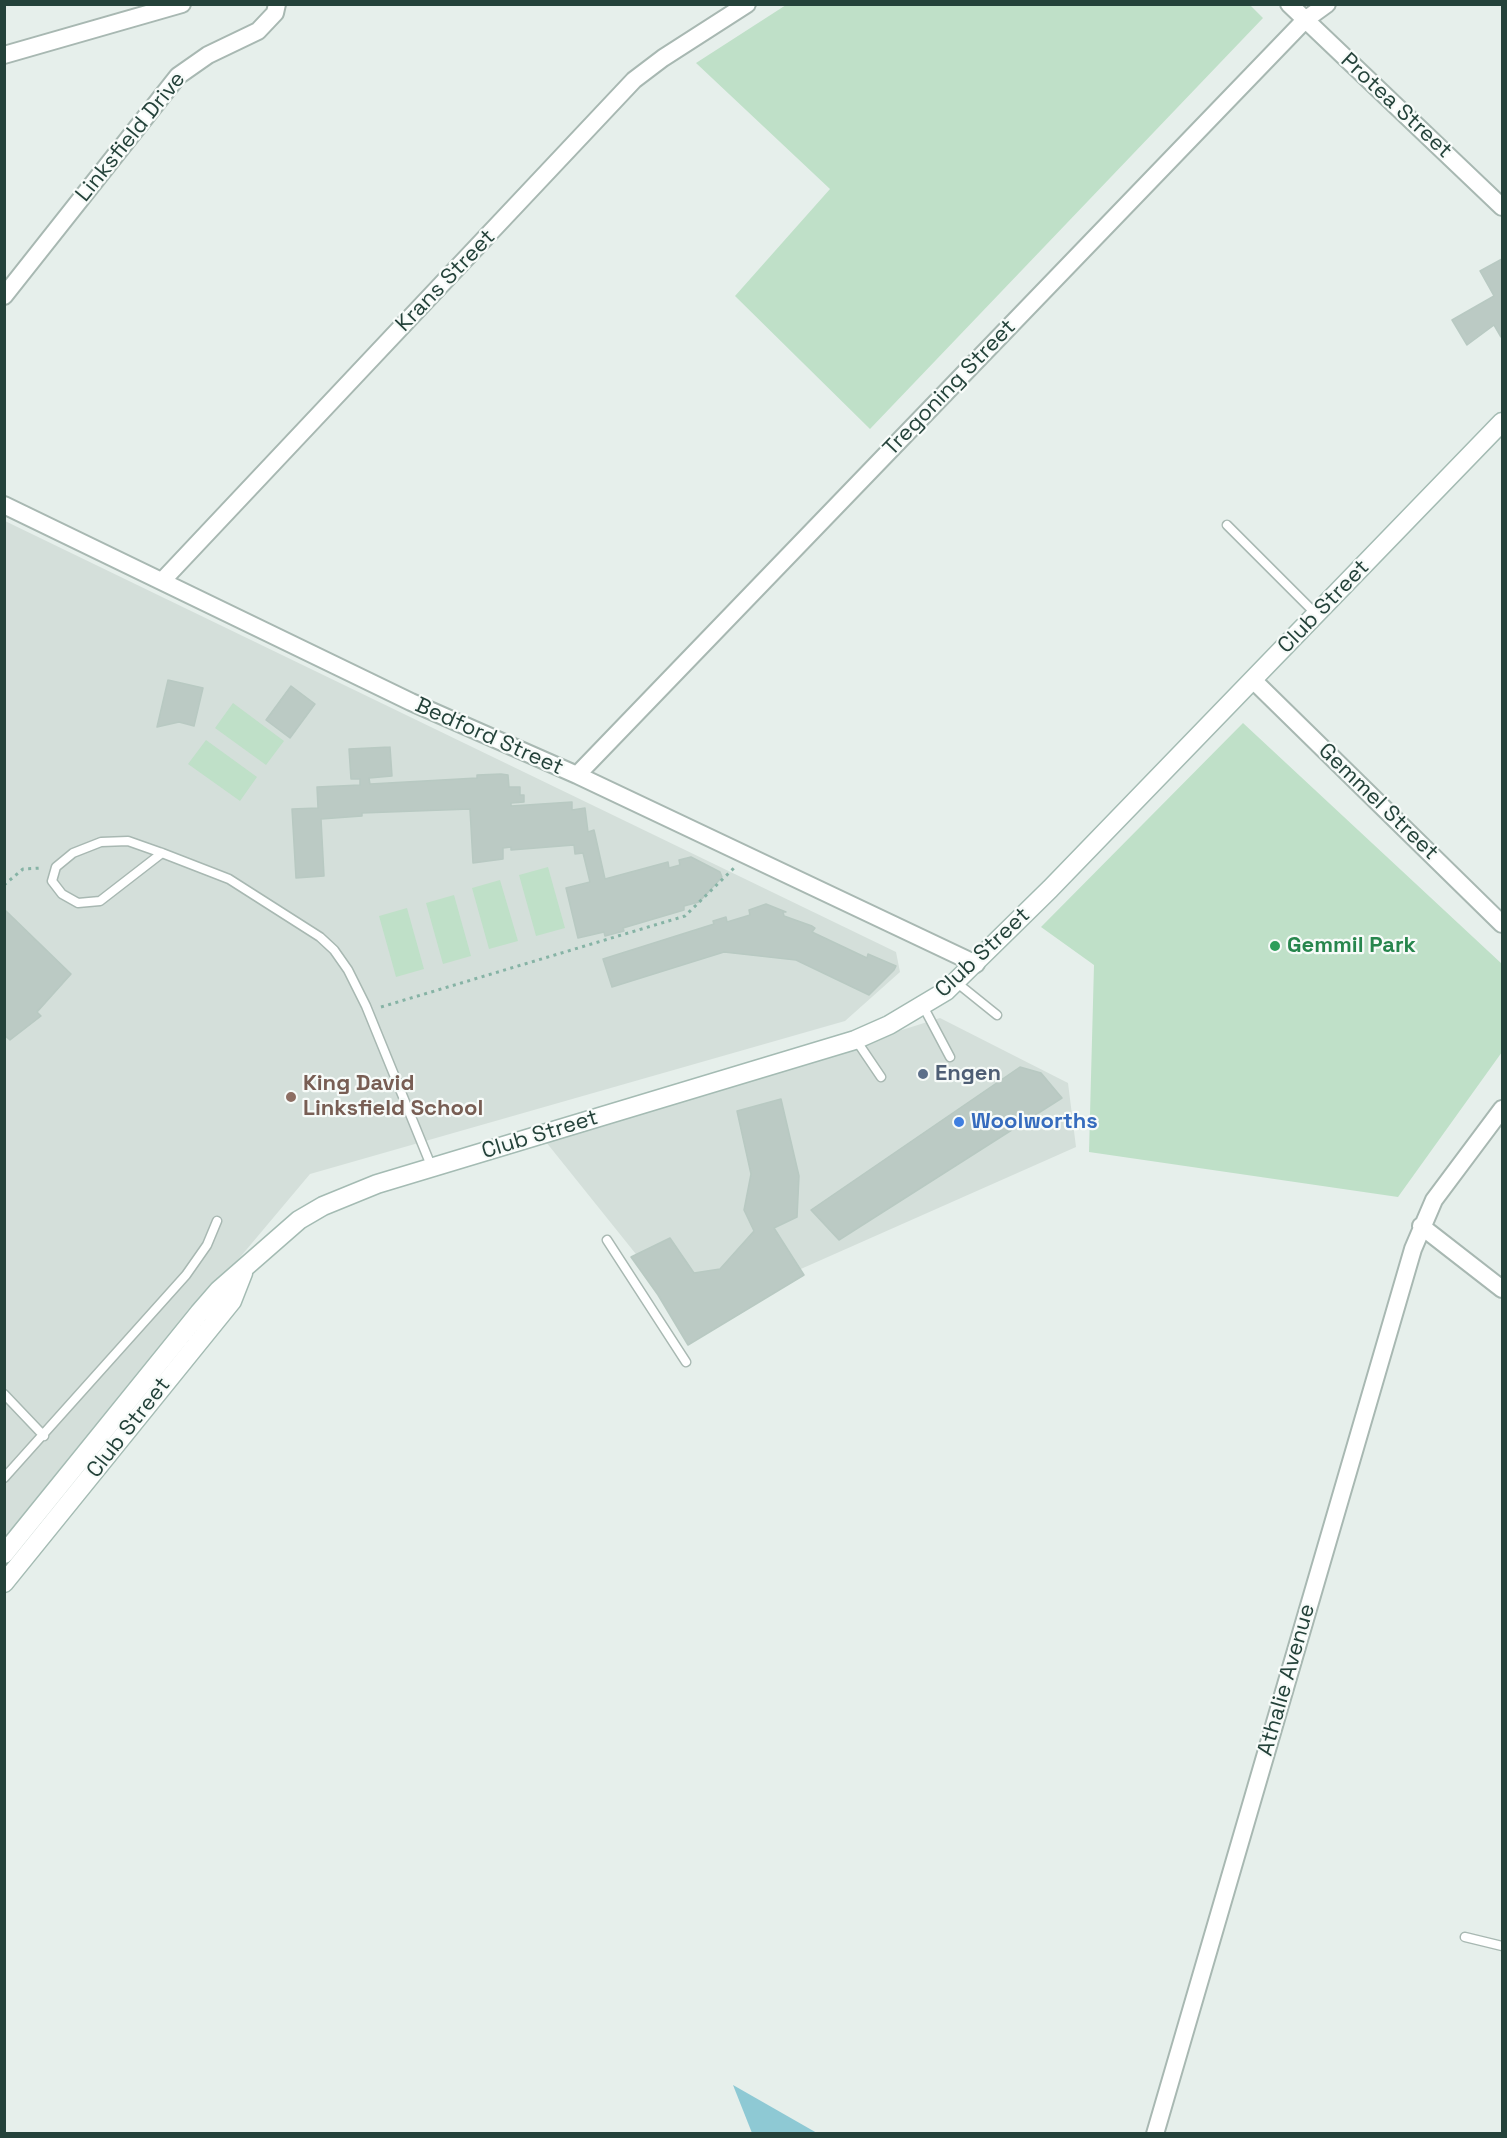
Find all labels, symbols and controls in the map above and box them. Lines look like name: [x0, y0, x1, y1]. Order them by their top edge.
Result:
street label: Protea Street: [1335, 48, 1457, 164]
street label: Linksfield Drive: [71, 67, 191, 207]
street label: Krans Street: [391, 224, 501, 338]
street label: Tregoning Street: [878, 314, 1022, 462]
street label: Club Street: [1273, 555, 1375, 659]
street label: Bedford Street: [411, 693, 567, 781]
street label: Gemmel Street: [1312, 738, 1444, 866]
street label: Club Street: [930, 902, 1036, 1004]
place label: Gemmil Park: [1287, 933, 1416, 959]
marker: Gemmil Park: [1268, 939, 1282, 953]
place label: Engen: [935, 1061, 1001, 1087]
marker: Engen: [916, 1067, 930, 1081]
place label: King David Linksfield School: [303, 1071, 483, 1122]
marker: King David Linksfield School: [284, 1090, 298, 1104]
street label: Club Street: [479, 1105, 601, 1165]
place label: Woolworths: [971, 1109, 1098, 1135]
marker: Woolworths: [952, 1115, 966, 1129]
street label: Club Street: [82, 1373, 176, 1483]
street label: Athalie Avenue: [1253, 1601, 1321, 1759]

